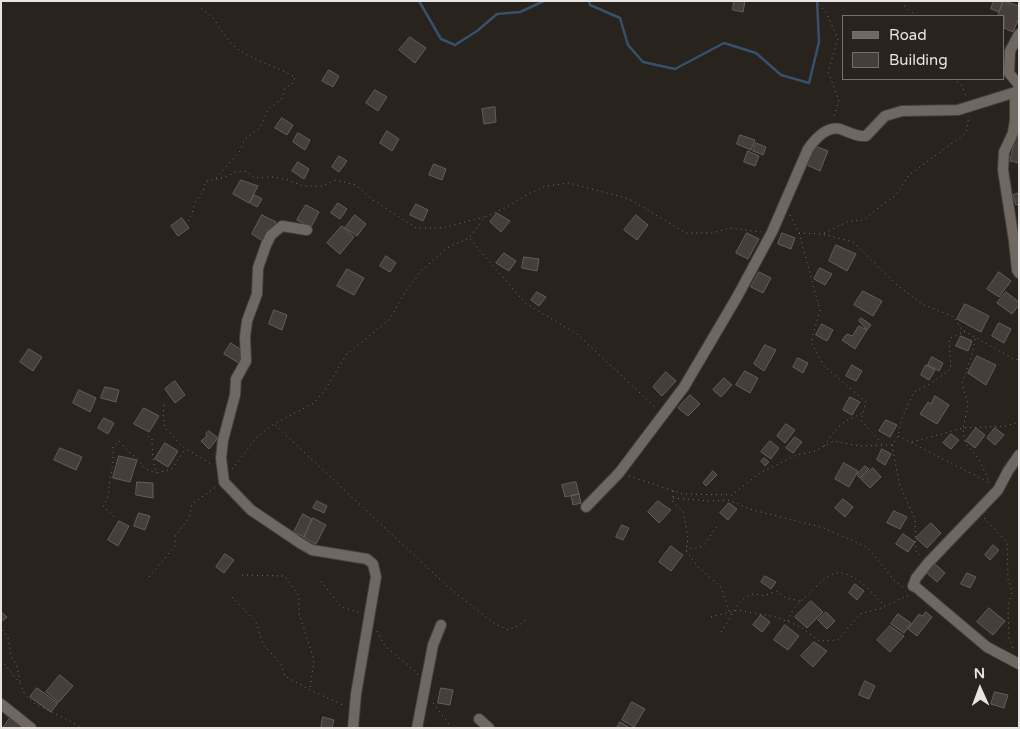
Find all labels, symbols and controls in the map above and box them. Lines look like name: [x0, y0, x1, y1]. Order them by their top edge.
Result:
legend: [842, 15, 1005, 80]
text: Road: [889, 26, 927, 44]
text: Building: [889, 51, 948, 69]
north arrow: [955, 664, 1005, 714]
text: N: [974, 665, 985, 682]

